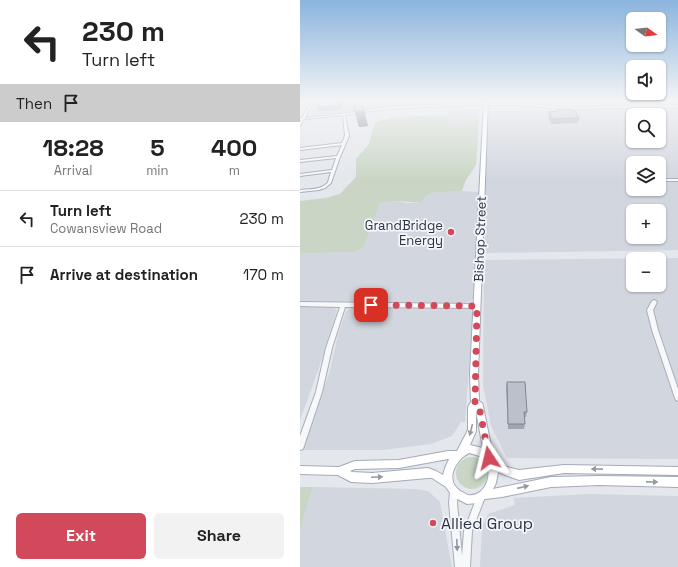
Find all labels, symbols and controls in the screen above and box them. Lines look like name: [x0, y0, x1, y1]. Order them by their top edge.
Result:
north arrow: [626, 12, 666, 52]
map controls: [626, 12, 666, 292]
text: 230 m: [82, 13, 165, 49]
icon: left: [16, 16, 68, 68]
text: Turn left: [82, 48, 155, 71]
button: sound: [626, 60, 666, 100]
icon: arrive: [60, 92, 82, 114]
text: Then: [16, 94, 52, 113]
button: search: [626, 108, 666, 148]
text: 18:28: [43, 132, 104, 163]
text: 5: [150, 132, 165, 163]
text: 400: [211, 132, 257, 163]
button: layers: [626, 156, 666, 196]
text: Arrival: [54, 162, 92, 179]
text: min: [146, 162, 169, 179]
text: m: [229, 162, 240, 179]
street label: Bishop Street: [470, 196, 490, 282]
text: Turn left: [50, 201, 112, 220]
button: +: [626, 204, 666, 244]
icon: left: [16, 208, 38, 230]
text: 230 m: [240, 209, 284, 228]
place label: GrandBridge Energy: [365, 217, 443, 249]
text: Cowansview Road: [50, 220, 162, 237]
marker: GrandBridge Energy: [446, 227, 456, 237]
button: −: [626, 252, 666, 292]
icon: arrive: [16, 264, 38, 286]
text: Arrive at destination: [50, 265, 198, 284]
text: 170 m: [243, 265, 284, 284]
pin: [354, 288, 388, 322]
icon: arrive: [360, 294, 382, 316]
one-way arrow: [467, 424, 473, 437]
position arrow: [468, 437, 510, 479]
one-way arrow: [590, 466, 603, 472]
one-way arrow: [371, 474, 383, 481]
one-way arrow: [646, 479, 659, 485]
one-way arrow: [517, 483, 529, 489]
button: Exit: [16, 513, 146, 559]
button: Share: [154, 513, 284, 559]
place label: Allied Group: [441, 513, 533, 534]
marker: Allied Group: [428, 518, 438, 528]
one-way arrow: [454, 539, 460, 552]

